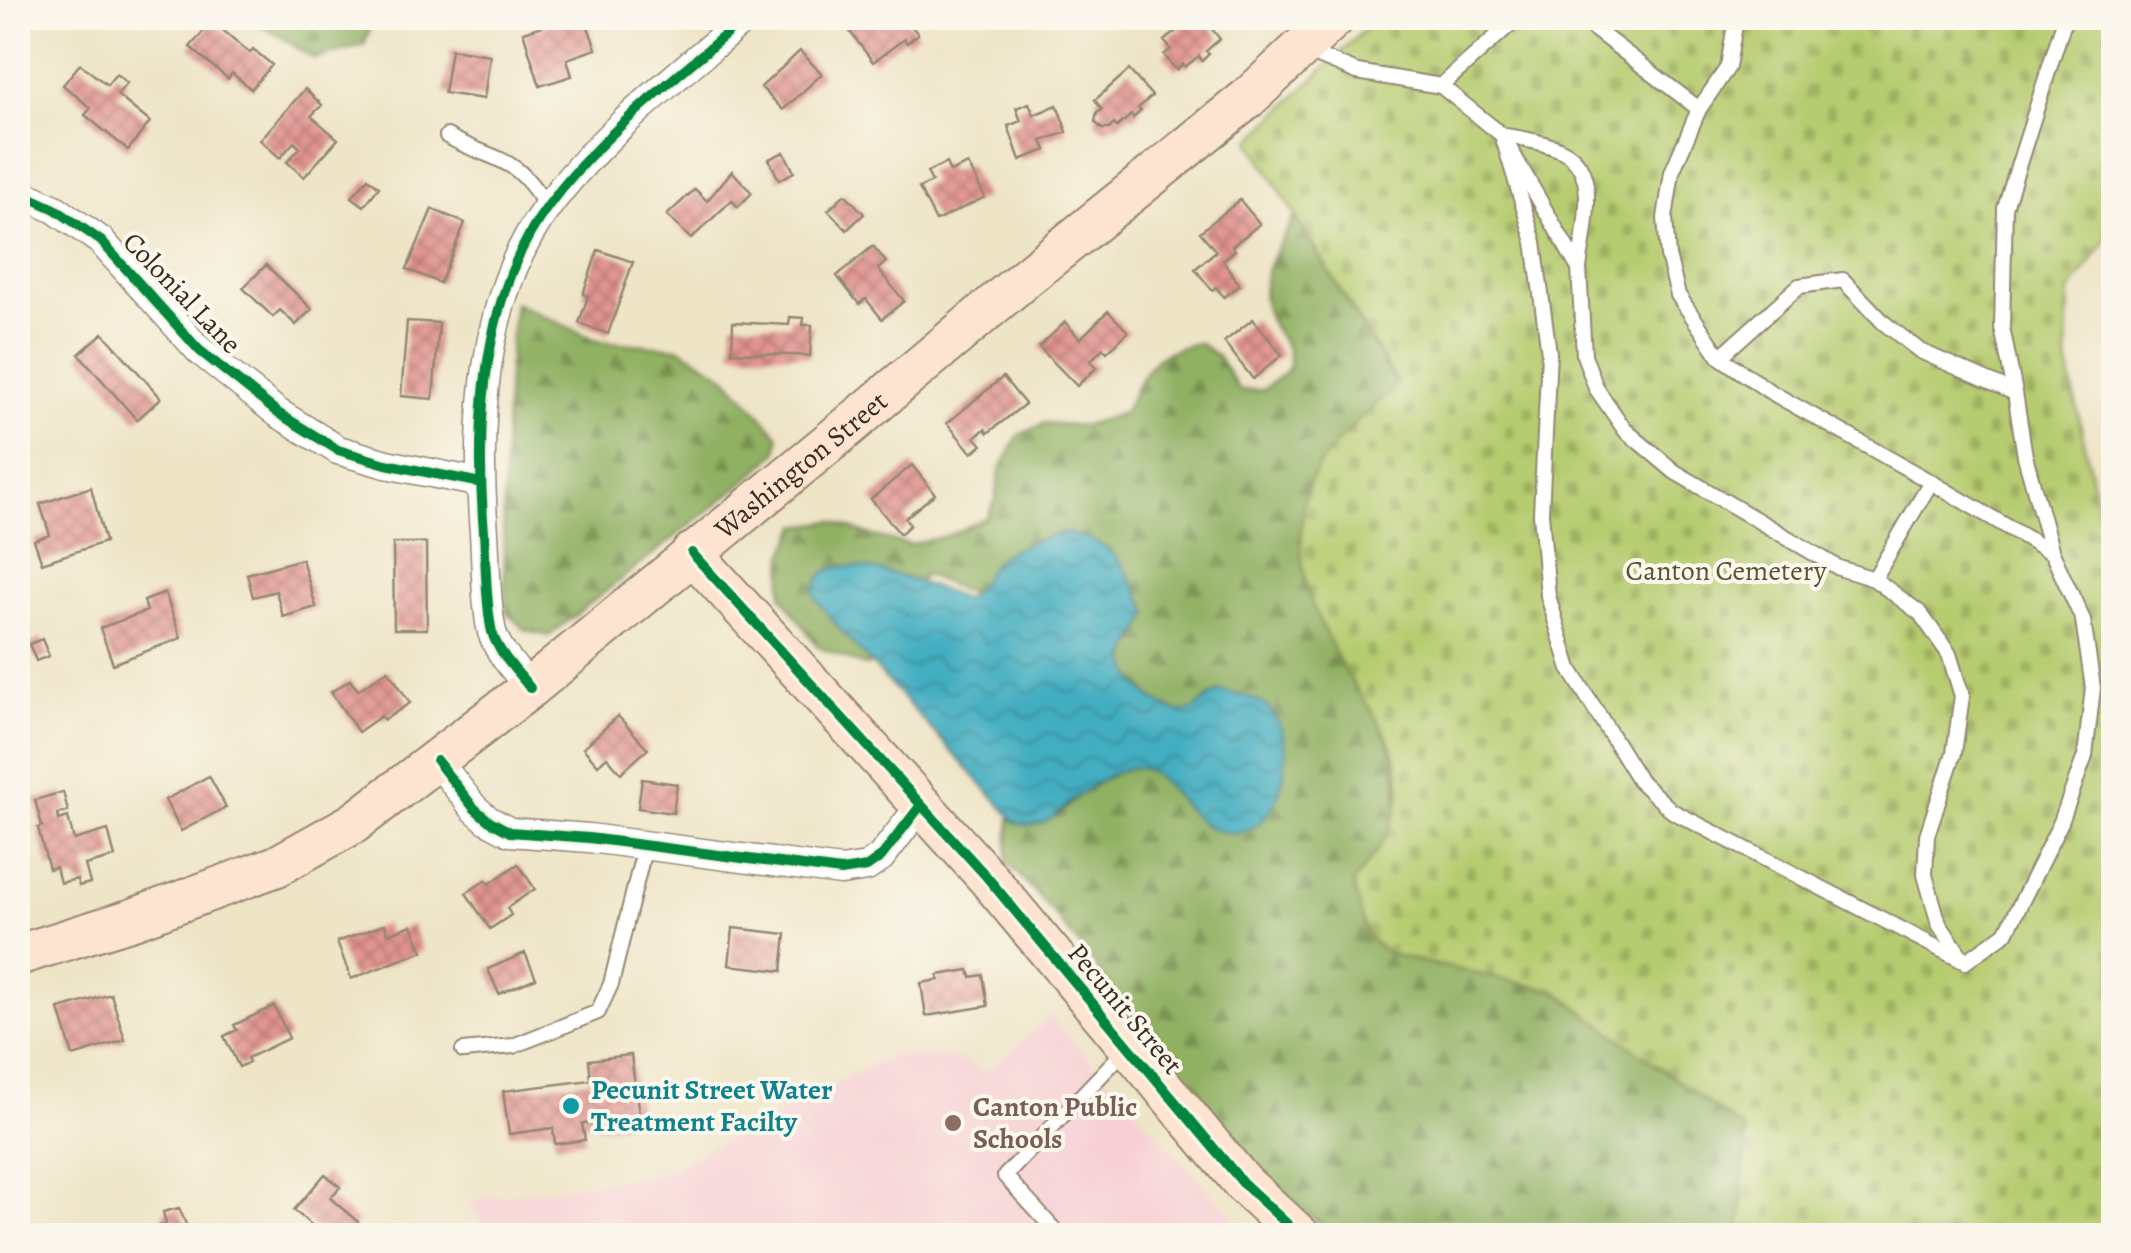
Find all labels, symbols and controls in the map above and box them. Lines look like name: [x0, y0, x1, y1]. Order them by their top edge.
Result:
street label: Colonial Lane: [114, 224, 250, 362]
street label: Washington Street: [706, 383, 896, 548]
park label: Canton Cemetery: [1626, 552, 1827, 590]
street label: Pecunit Street: [1059, 935, 1191, 1083]
place label: Pecunit Street Water Treatment Facilty: [591, 1071, 833, 1141]
place label: Canton Public Schools: [973, 1088, 1137, 1158]
marker: Pecunit Street Water Treatment Facilty: [560, 1095, 582, 1117]
marker: Canton Public Schools: [942, 1112, 964, 1134]

